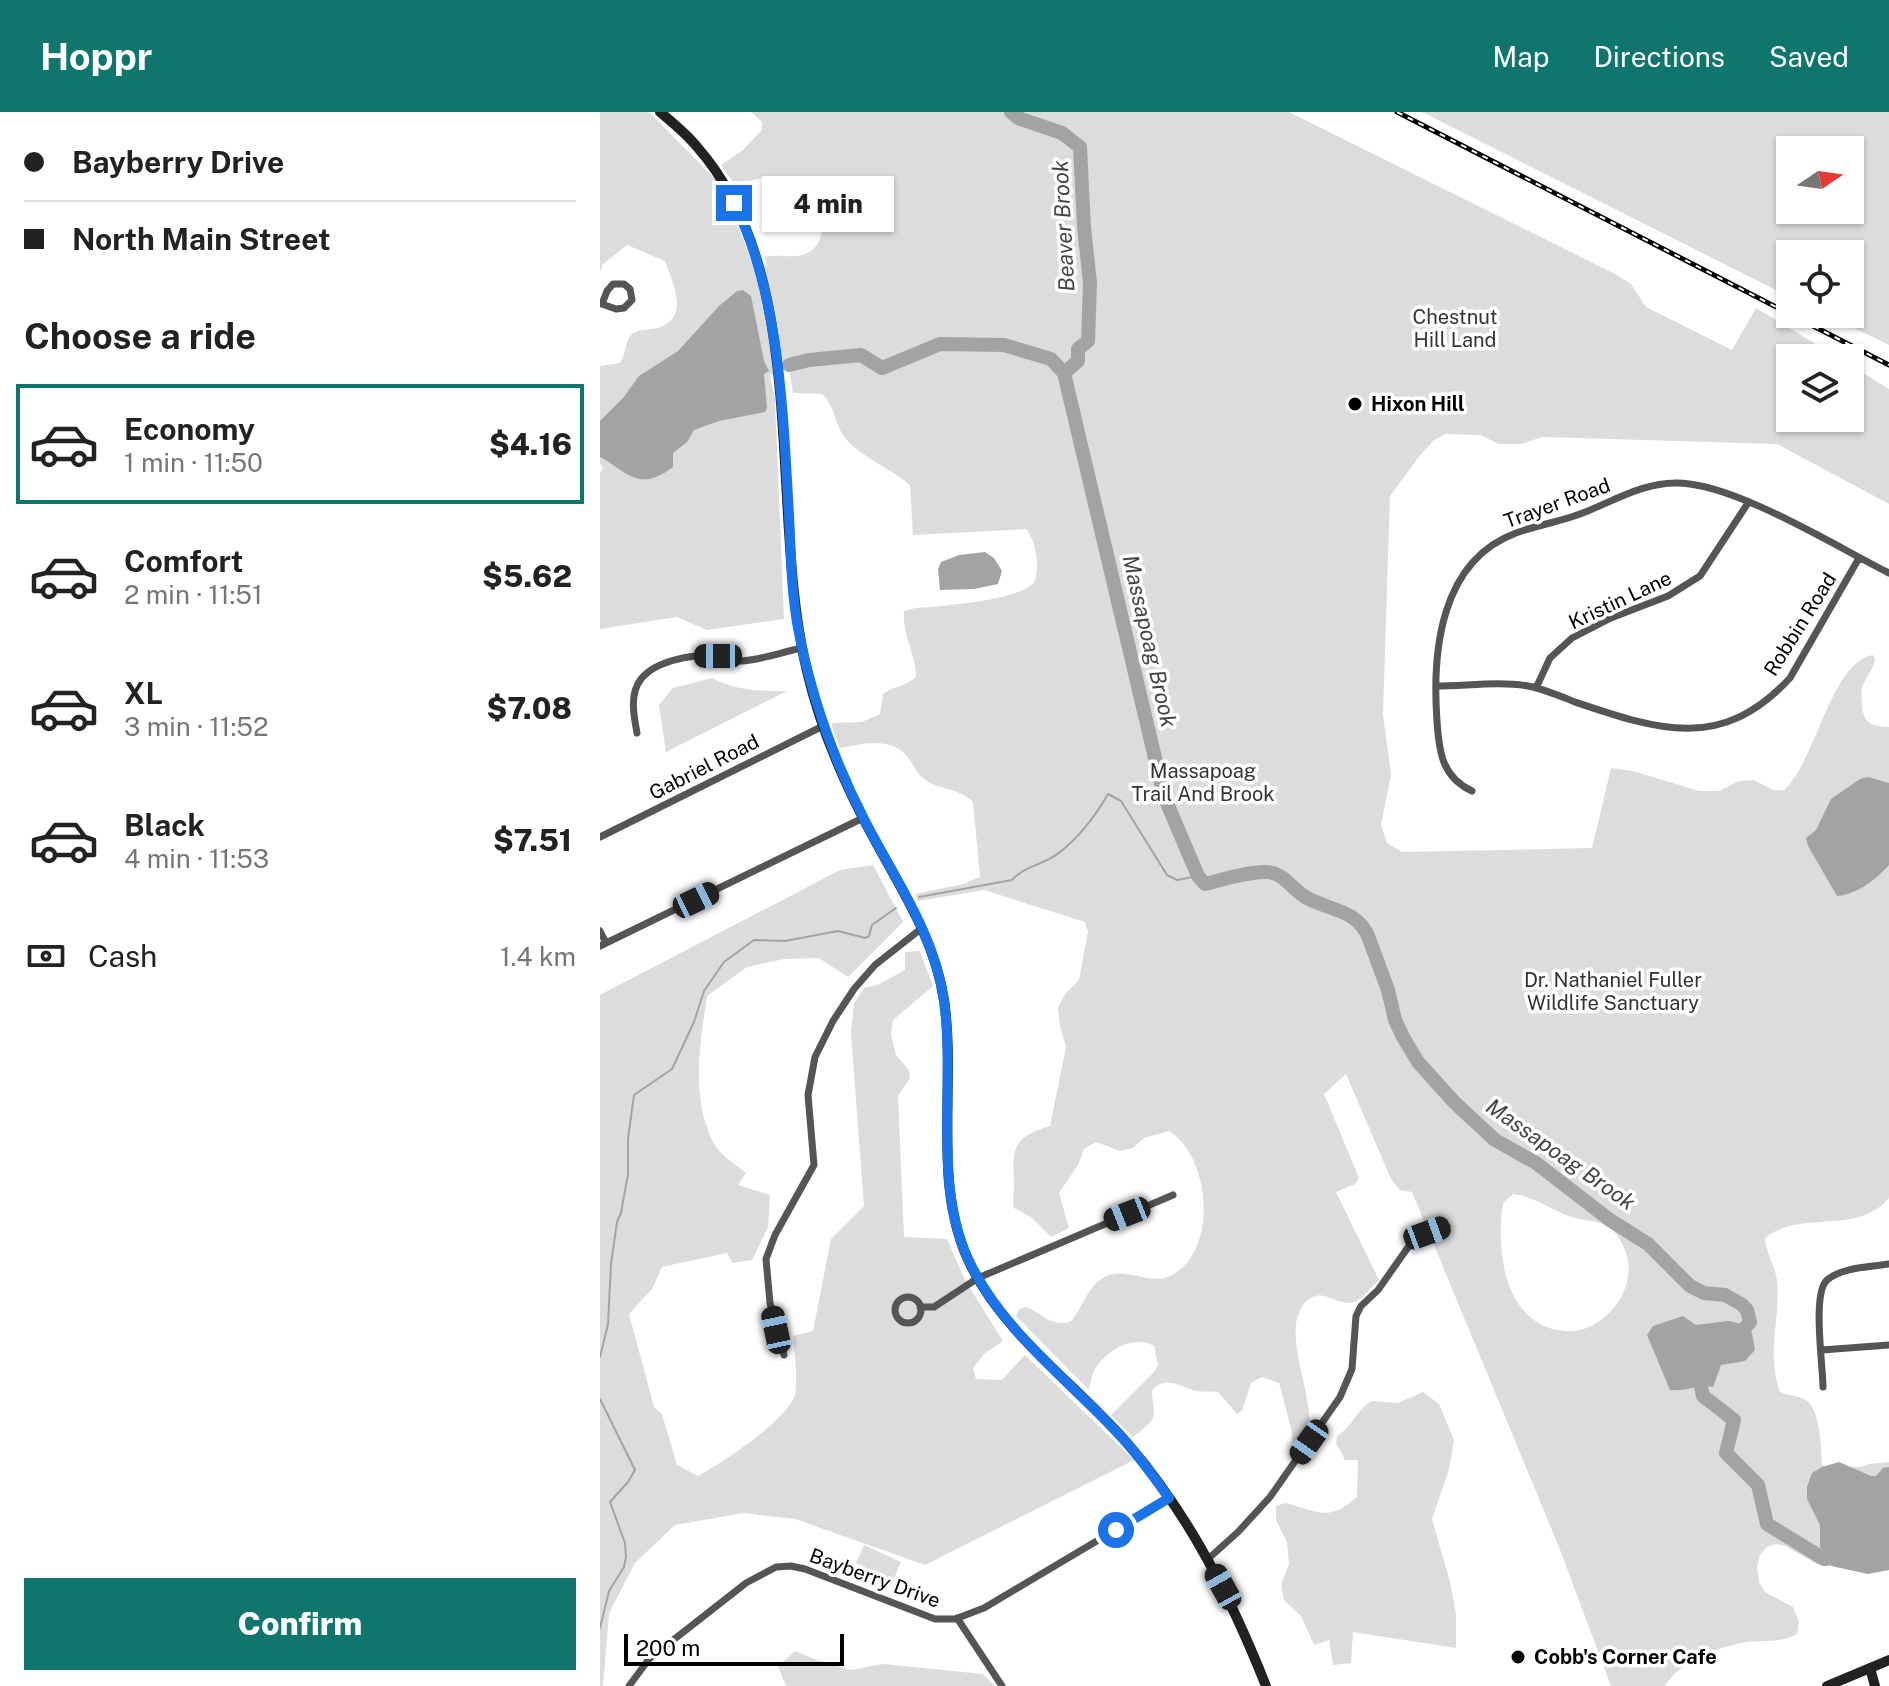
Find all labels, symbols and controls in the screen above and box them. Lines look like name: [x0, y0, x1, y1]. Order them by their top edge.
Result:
text: Hoppr: [40, 34, 152, 79]
text: Map: [1493, 40, 1549, 73]
text: Directions: [1593, 40, 1725, 73]
text: Saved: [1769, 40, 1849, 73]
north arrow: [1776, 136, 1864, 224]
map controls: [1776, 136, 1864, 432]
text: Bayberry Drive: [72, 144, 284, 180]
water label: Beaver Brook: [1047, 160, 1079, 292]
callout: 4 min: [762, 175, 894, 231]
route end: [716, 185, 752, 221]
text: 4 min: [793, 188, 863, 219]
text: North Main Street: [72, 221, 330, 257]
button: locate: [1776, 240, 1864, 328]
park label: Chestnut Hill Land: [1412, 305, 1498, 352]
text: Choose a ride: [24, 315, 256, 357]
button: layers: [1776, 344, 1864, 432]
place label: Hixon Hill: [1371, 392, 1465, 416]
marker: Hixon Hill: [1346, 395, 1364, 413]
icon: car: [28, 408, 100, 480]
text: Economy: [124, 411, 255, 447]
text: $4.16: [489, 426, 572, 462]
text: 1 min · 11:50: [124, 447, 263, 478]
street label: Trayer Road: [1501, 473, 1613, 533]
icon: car: [28, 540, 100, 612]
text: Comfort: [124, 543, 243, 579]
water label: Massapoag Brook: [1118, 552, 1182, 730]
text: $5.62: [482, 558, 572, 594]
street label: Kristin Lane: [1565, 566, 1675, 634]
street label: Robbin Road: [1759, 568, 1841, 680]
text: 2 min · 11:51: [124, 579, 263, 610]
car: [694, 644, 742, 668]
icon: car: [28, 672, 100, 744]
text: XL: [124, 675, 163, 711]
text: $7.08: [487, 690, 572, 726]
text: 3 min · 11:52: [124, 711, 268, 742]
street label: Gabriel Road: [645, 729, 763, 805]
park label: Massapoag Trail And Brook: [1131, 759, 1275, 806]
icon: car: [28, 804, 100, 876]
text: Black: [124, 807, 205, 843]
text: $7.51: [493, 822, 572, 858]
text: 4 min · 11:53: [124, 843, 269, 874]
car: [669, 879, 723, 921]
icon: cash: [24, 934, 68, 978]
text: Cash: [88, 938, 157, 974]
text: 1.4 km: [500, 941, 576, 972]
park label: Dr. Nathaniel Fuller Wildlife Sanctuary: [1524, 968, 1702, 1015]
water label: Massapoag Brook: [1481, 1093, 1641, 1215]
car: [1100, 1194, 1154, 1234]
car: [1400, 1214, 1454, 1252]
car: [759, 1304, 793, 1356]
car: [1285, 1415, 1333, 1469]
route start: [1098, 1512, 1134, 1548]
street label: Bayberry Drive: [806, 1543, 944, 1613]
car: [1201, 1560, 1245, 1614]
button: Confirm: [24, 1578, 576, 1670]
scale bar: [624, 1630, 844, 1666]
text: 200 m: [636, 1635, 700, 1661]
place label: Cobb's Corner Cafe: [1534, 1645, 1717, 1669]
marker: Cobb's Corner Cafe: [1509, 1648, 1527, 1666]

